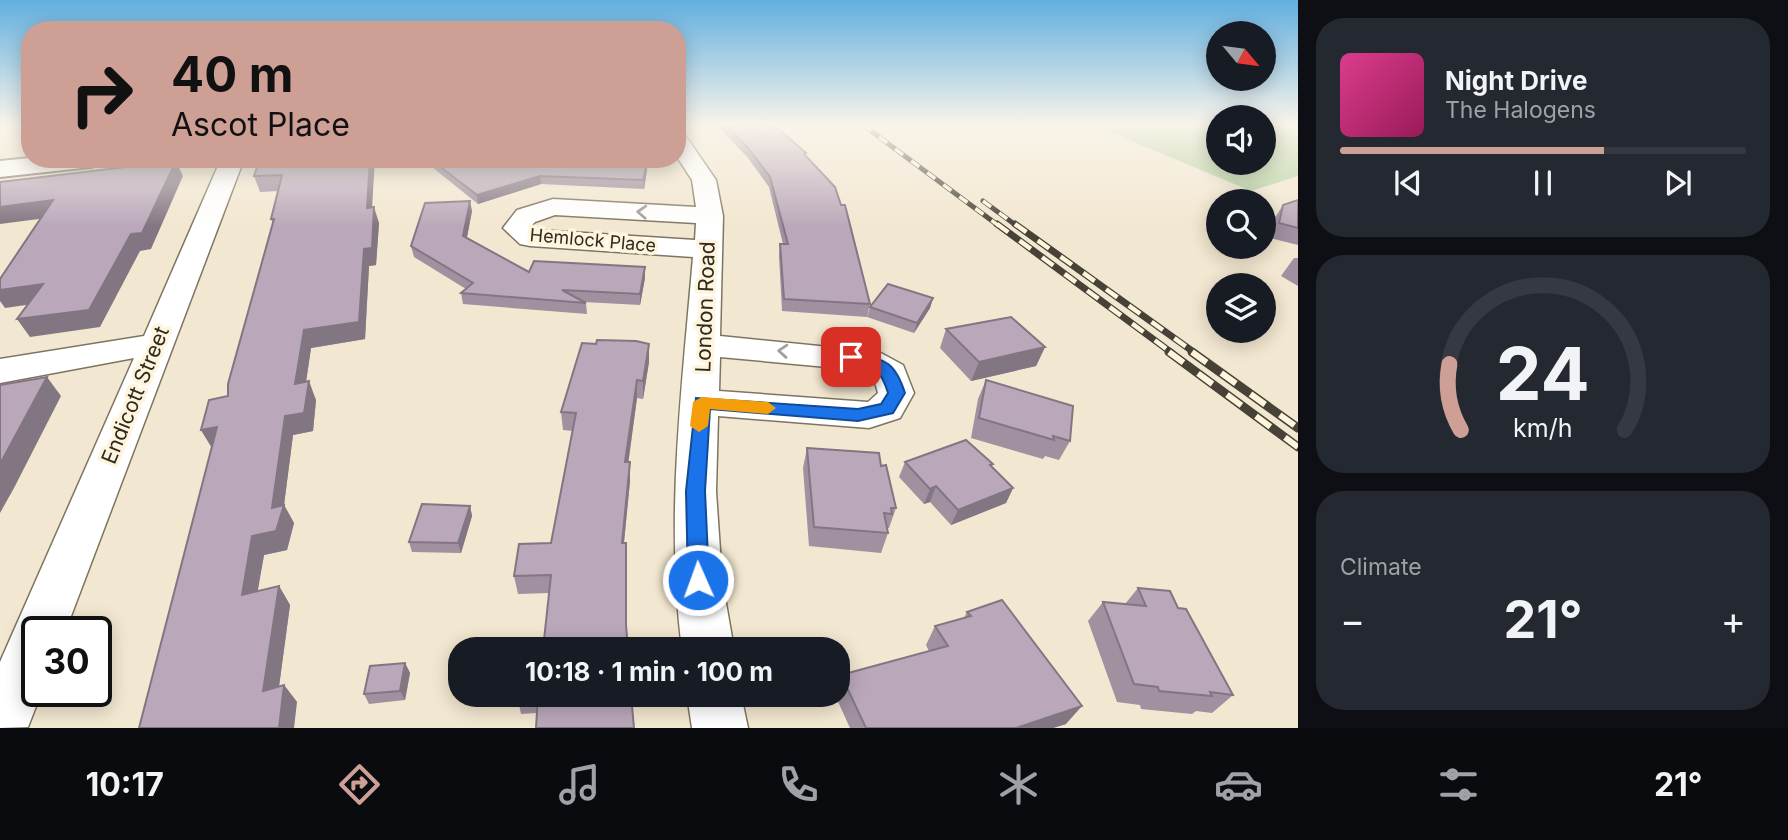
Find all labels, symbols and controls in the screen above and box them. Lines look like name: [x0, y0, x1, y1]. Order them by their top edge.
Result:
north arrow: [1206, 21, 1276, 91]
map controls: [1206, 21, 1276, 343]
text: 40 m: [171, 45, 294, 104]
icon: right: [56, 49, 147, 140]
text: Night Drive: [1445, 65, 1587, 96]
text: The Halogens: [1445, 96, 1596, 124]
text: Ascot Place: [171, 105, 350, 144]
button: sound: [1206, 105, 1276, 175]
icon: previous: [1389, 164, 1427, 202]
icon: pause: [1524, 164, 1562, 202]
icon: next: [1659, 164, 1697, 202]
button: search: [1206, 189, 1276, 259]
one-way arrow: [636, 205, 647, 220]
street label: Hemlock Place: [529, 224, 657, 256]
street label: London Road: [690, 241, 720, 373]
button: layers: [1206, 273, 1276, 343]
street label: Endicott Street: [96, 323, 174, 467]
pin: [821, 327, 881, 387]
text: 24: [1496, 329, 1590, 418]
icon: arrive: [832, 338, 870, 376]
one-way arrow: [777, 344, 788, 359]
text: km/h: [1513, 413, 1573, 443]
position arrow: [661, 543, 735, 617]
text: Climate: [1340, 553, 1422, 581]
text: 21°: [1503, 588, 1583, 651]
text: −: [1340, 597, 1365, 643]
text: +: [1721, 597, 1746, 643]
speed limit sign: 30: [21, 616, 112, 707]
text: 10:18 · 1 min · 100 m: [525, 656, 773, 687]
icon: directions: [335, 760, 384, 809]
icon: music: [555, 760, 604, 809]
icon: phone: [774, 760, 823, 809]
icon: climate: [994, 760, 1043, 809]
icon: car: [1214, 760, 1263, 809]
icon: filters: [1434, 760, 1483, 809]
text: 10:17: [85, 765, 164, 804]
text: 21°: [1654, 765, 1703, 804]

